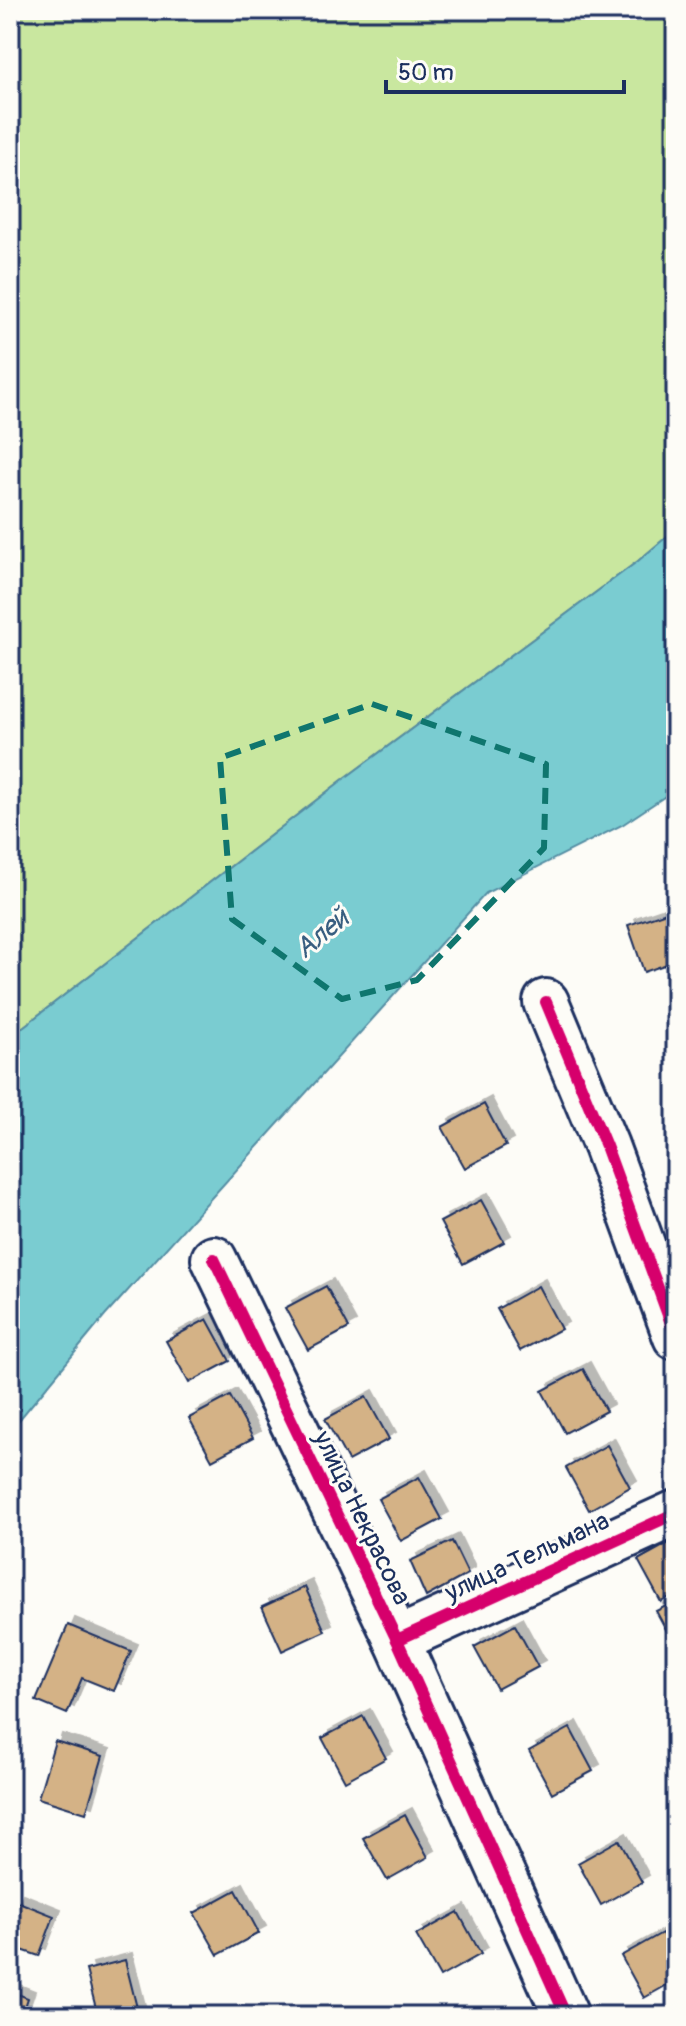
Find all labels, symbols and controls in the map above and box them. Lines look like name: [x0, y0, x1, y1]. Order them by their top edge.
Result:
scale bar: [386, 44, 624, 94]
text: 50 m: [398, 58, 454, 87]
water label: Алей: [288, 900, 358, 967]
street label: улица Некрасова: [306, 1425, 418, 1610]
street label: улица Тельмана: [439, 1505, 614, 1609]

